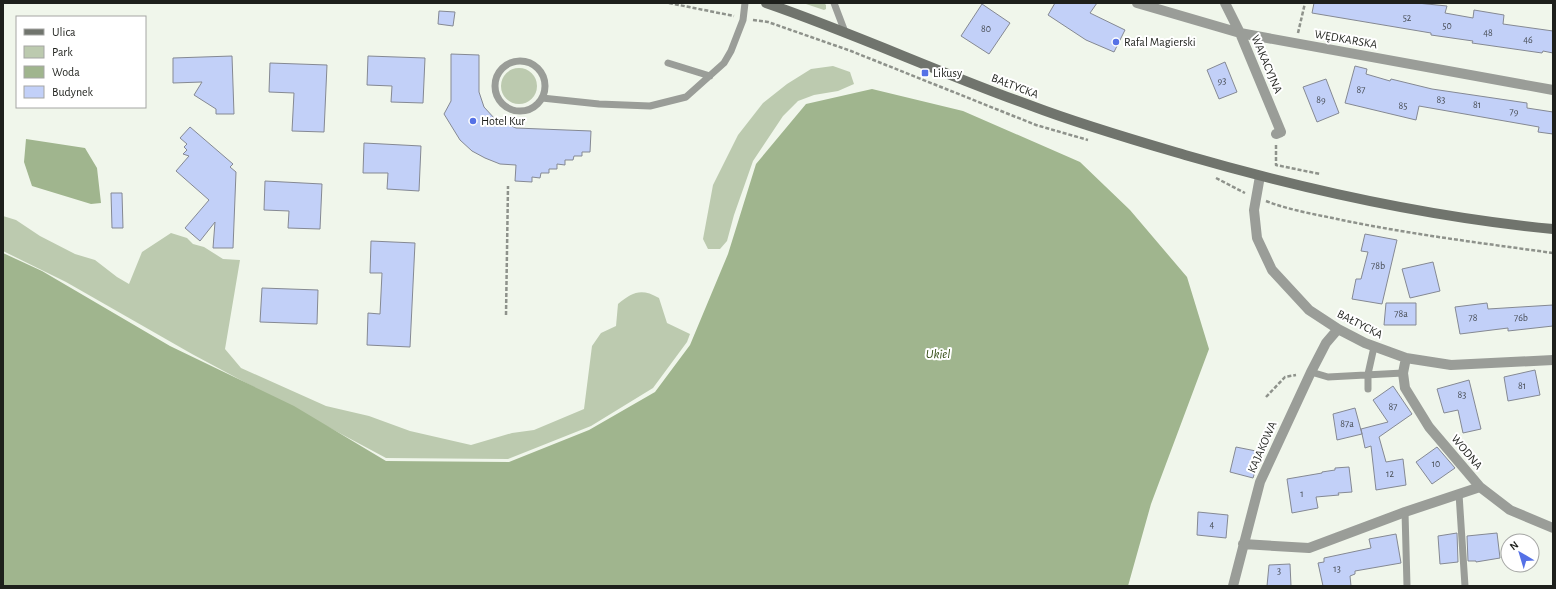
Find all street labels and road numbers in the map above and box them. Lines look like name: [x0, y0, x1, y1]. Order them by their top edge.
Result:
street label: WĘDKARSKA: [1314, 28, 1378, 50]
street label: WAKACYJNA: [1249, 33, 1285, 95]
street label: BAŁTYCKA: [990, 72, 1040, 100]
street label: BAŁTYCKA: [1335, 307, 1385, 341]
street label: KAJAKOWA: [1245, 419, 1279, 475]
street label: WODNA: [1449, 432, 1485, 472]

